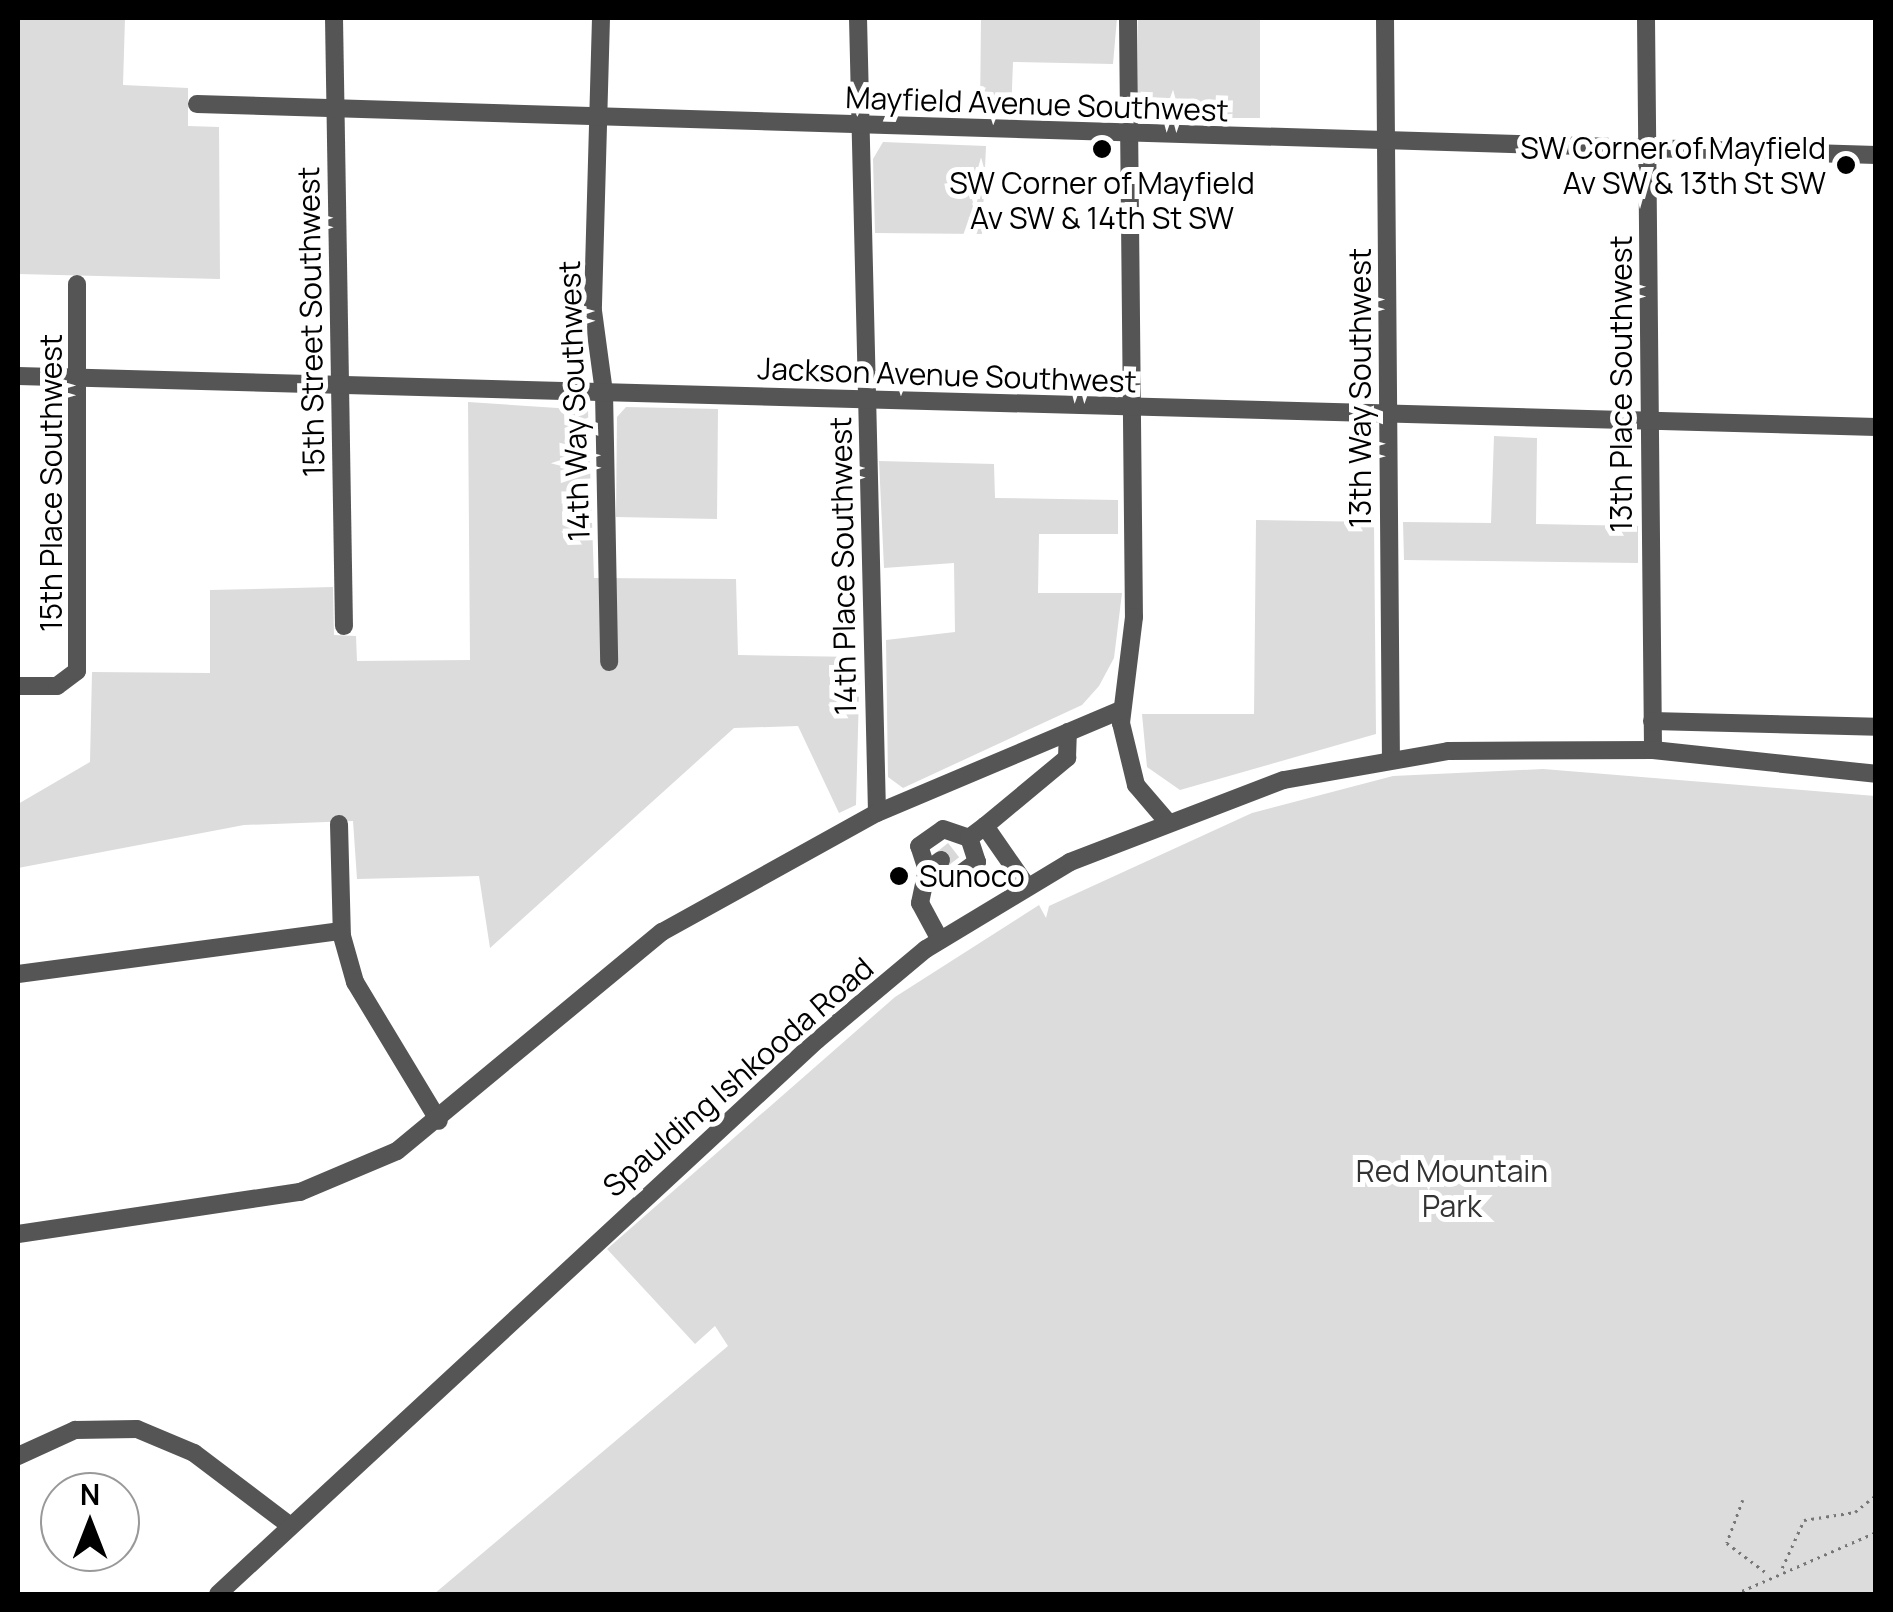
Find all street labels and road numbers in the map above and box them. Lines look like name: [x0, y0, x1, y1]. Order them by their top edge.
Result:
street label: Mayfield Avenue Southwest: [845, 79, 1229, 129]
street label: 15th Street Southwest: [290, 166, 332, 478]
street label: 13th Place Southwest: [1603, 235, 1639, 533]
street label: 13th Way Southwest: [1342, 248, 1378, 528]
street label: 14th Way Southwest: [551, 260, 597, 542]
street label: 15th Place Southwest: [33, 334, 69, 632]
street label: Jackson Avenue Southwest: [757, 350, 1137, 400]
street label: 14th Place Southwest: [822, 417, 864, 715]
street label: Spaulding Ishkooda Road: [596, 950, 880, 1204]

